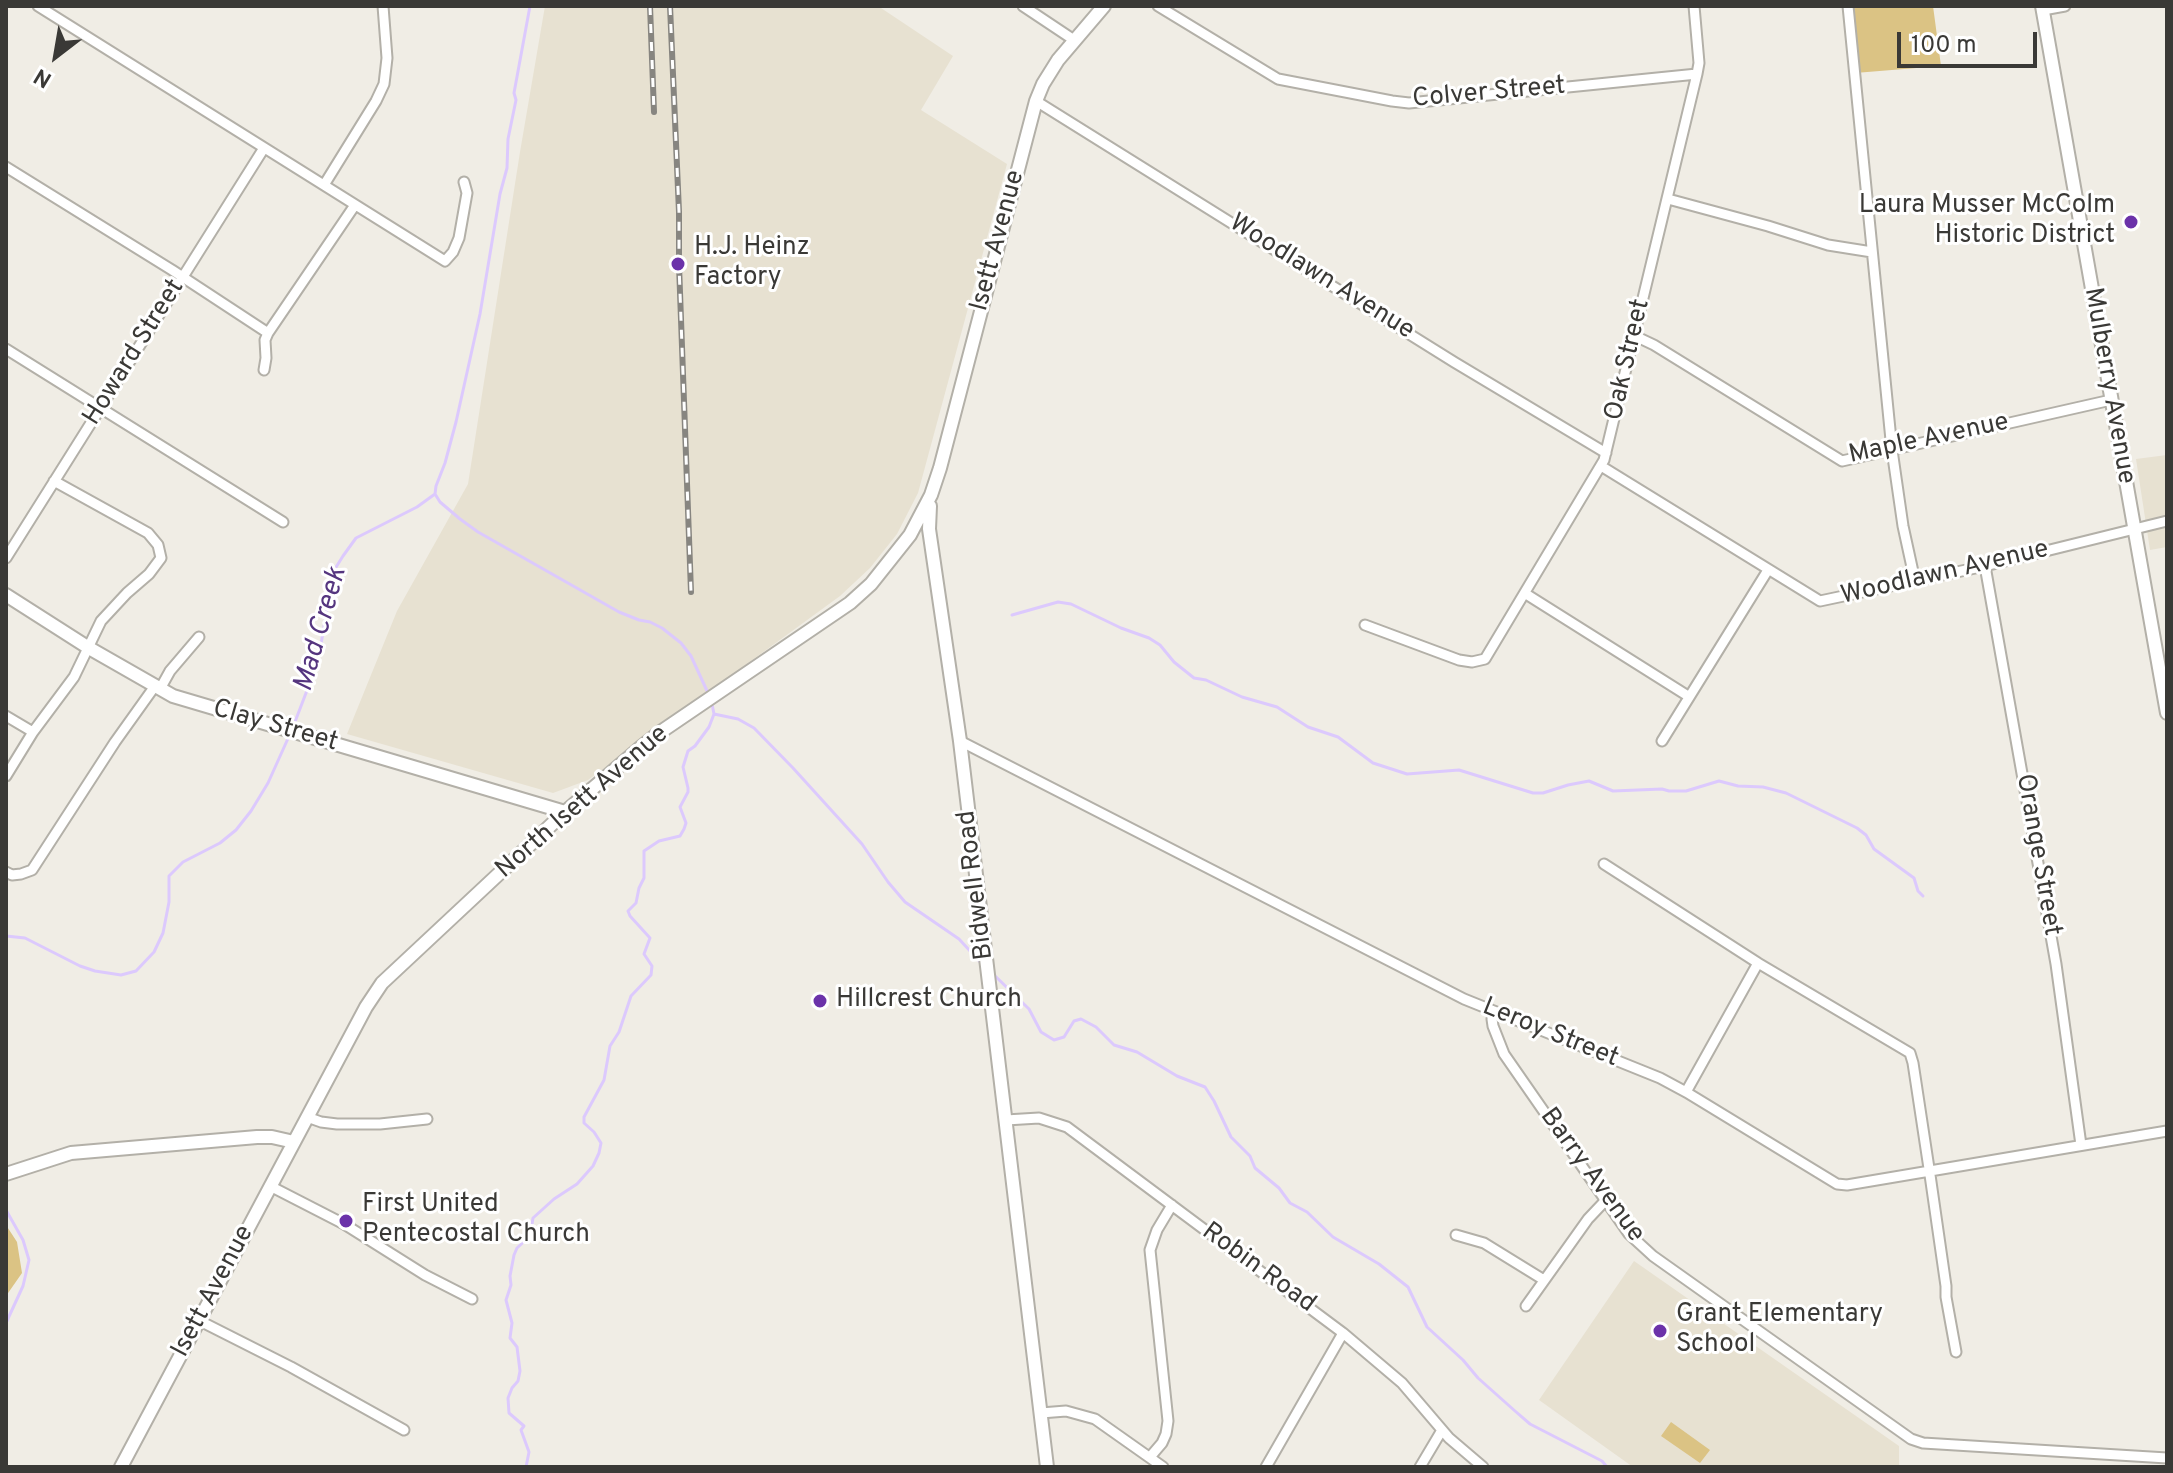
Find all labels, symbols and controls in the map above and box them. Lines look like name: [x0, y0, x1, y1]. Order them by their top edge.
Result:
north arrow: [16, 16, 96, 96]
scale bar: [1901, 16, 2041, 66]
text: 100 m: [1911, 31, 1977, 61]
text: N: [30, 61, 57, 93]
street label: Colver Street: [1411, 72, 1567, 116]
street label: Isett Avenue: [965, 167, 1033, 315]
place label: Laura Musser McColm Historic District: [1859, 191, 2115, 252]
street label: Woodlawn Avenue: [1223, 209, 1419, 347]
marker: Laura Musser McColm Historic District: [2122, 213, 2140, 231]
place label: H.J. Heinz Factory: [694, 233, 810, 294]
marker: H.J. Heinz Factory: [669, 255, 687, 273]
street label: Howard Street: [78, 274, 192, 432]
street label: Mulberry Avenue: [2075, 285, 2141, 487]
street label: Oak Street: [1600, 296, 1658, 424]
street label: Maple Avenue: [1846, 408, 2012, 472]
street label: Woodlawn Avenue: [1838, 535, 2052, 613]
water label: Mad Creek: [288, 564, 356, 696]
street label: Clay Street: [209, 694, 341, 760]
street label: North Isett Avenue: [490, 720, 676, 886]
street label: Orange Street: [2007, 772, 2067, 938]
street label: Bidwell Road: [952, 808, 1002, 962]
place label: Hillcrest Church: [836, 985, 1022, 1017]
marker: Hillcrest Church: [811, 992, 829, 1010]
street label: Leroy Street: [1477, 993, 1623, 1075]
street label: Barry Avenue: [1532, 1103, 1650, 1249]
place label: First United Pentecostal Church: [362, 1190, 590, 1252]
marker: First United Pentecostal Church: [337, 1212, 355, 1230]
street label: Robin Road: [1195, 1217, 1321, 1321]
street label: Isett Avenue: [166, 1221, 262, 1363]
place label: Grant Elementary School: [1676, 1300, 1883, 1362]
marker: Grant Elementary School: [1651, 1322, 1669, 1340]

